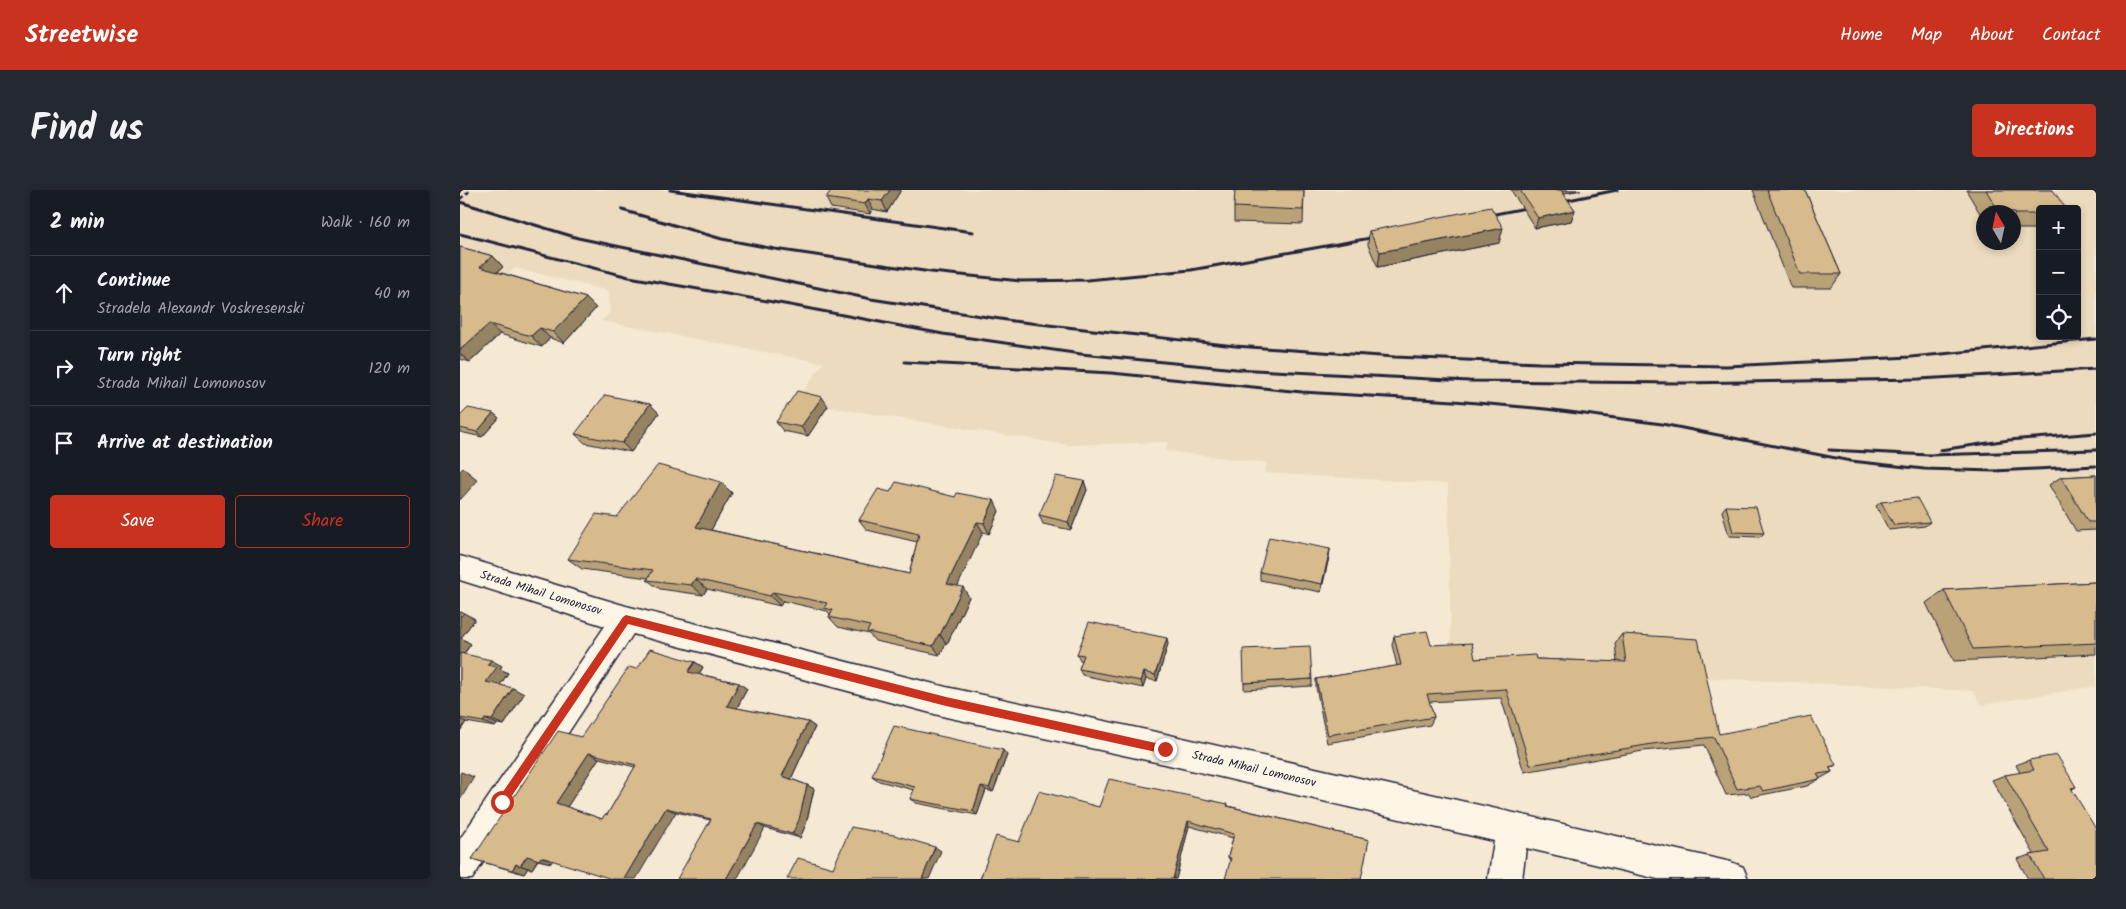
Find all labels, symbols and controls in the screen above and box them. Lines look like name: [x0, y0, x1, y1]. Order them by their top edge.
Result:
text: Streetwise: [25, 16, 138, 55]
text: Home: [1840, 21, 1883, 50]
text: Map: [1911, 21, 1942, 50]
text: About: [1970, 21, 2014, 50]
text: Contact: [2042, 21, 2101, 50]
text: Find us: [30, 102, 143, 158]
button: Directions: [1972, 104, 2096, 157]
north arrow: [1976, 205, 2021, 250]
map controls: [2036, 205, 2081, 340]
button: +: [2036, 205, 2081, 250]
text: 2 min: [50, 206, 105, 239]
text: Walk · 160 m: [321, 210, 410, 235]
button: −: [2036, 250, 2081, 295]
text: Continue: [97, 266, 170, 296]
icon: ahead: [50, 279, 78, 307]
text: 40 m: [374, 281, 410, 306]
button: locate: [2036, 295, 2081, 340]
text: Stradela Alexandr Voskresenski: [97, 296, 304, 321]
text: Turn right: [97, 341, 182, 371]
icon: right: [50, 354, 78, 382]
text: 120 m: [369, 356, 410, 381]
text: Strada Mihail Lomonosov: [97, 371, 266, 396]
text: Arrive at destination: [97, 428, 273, 458]
icon: arrive: [50, 429, 78, 457]
button: Save: [50, 495, 225, 548]
button: Share: [235, 495, 410, 548]
street label: Strada Mihail Lomonosov: [478, 565, 605, 621]
route end: [1154, 738, 1177, 761]
street label: Strada Mihail Lomonosov: [1190, 746, 1319, 793]
route start: [491, 791, 514, 814]

